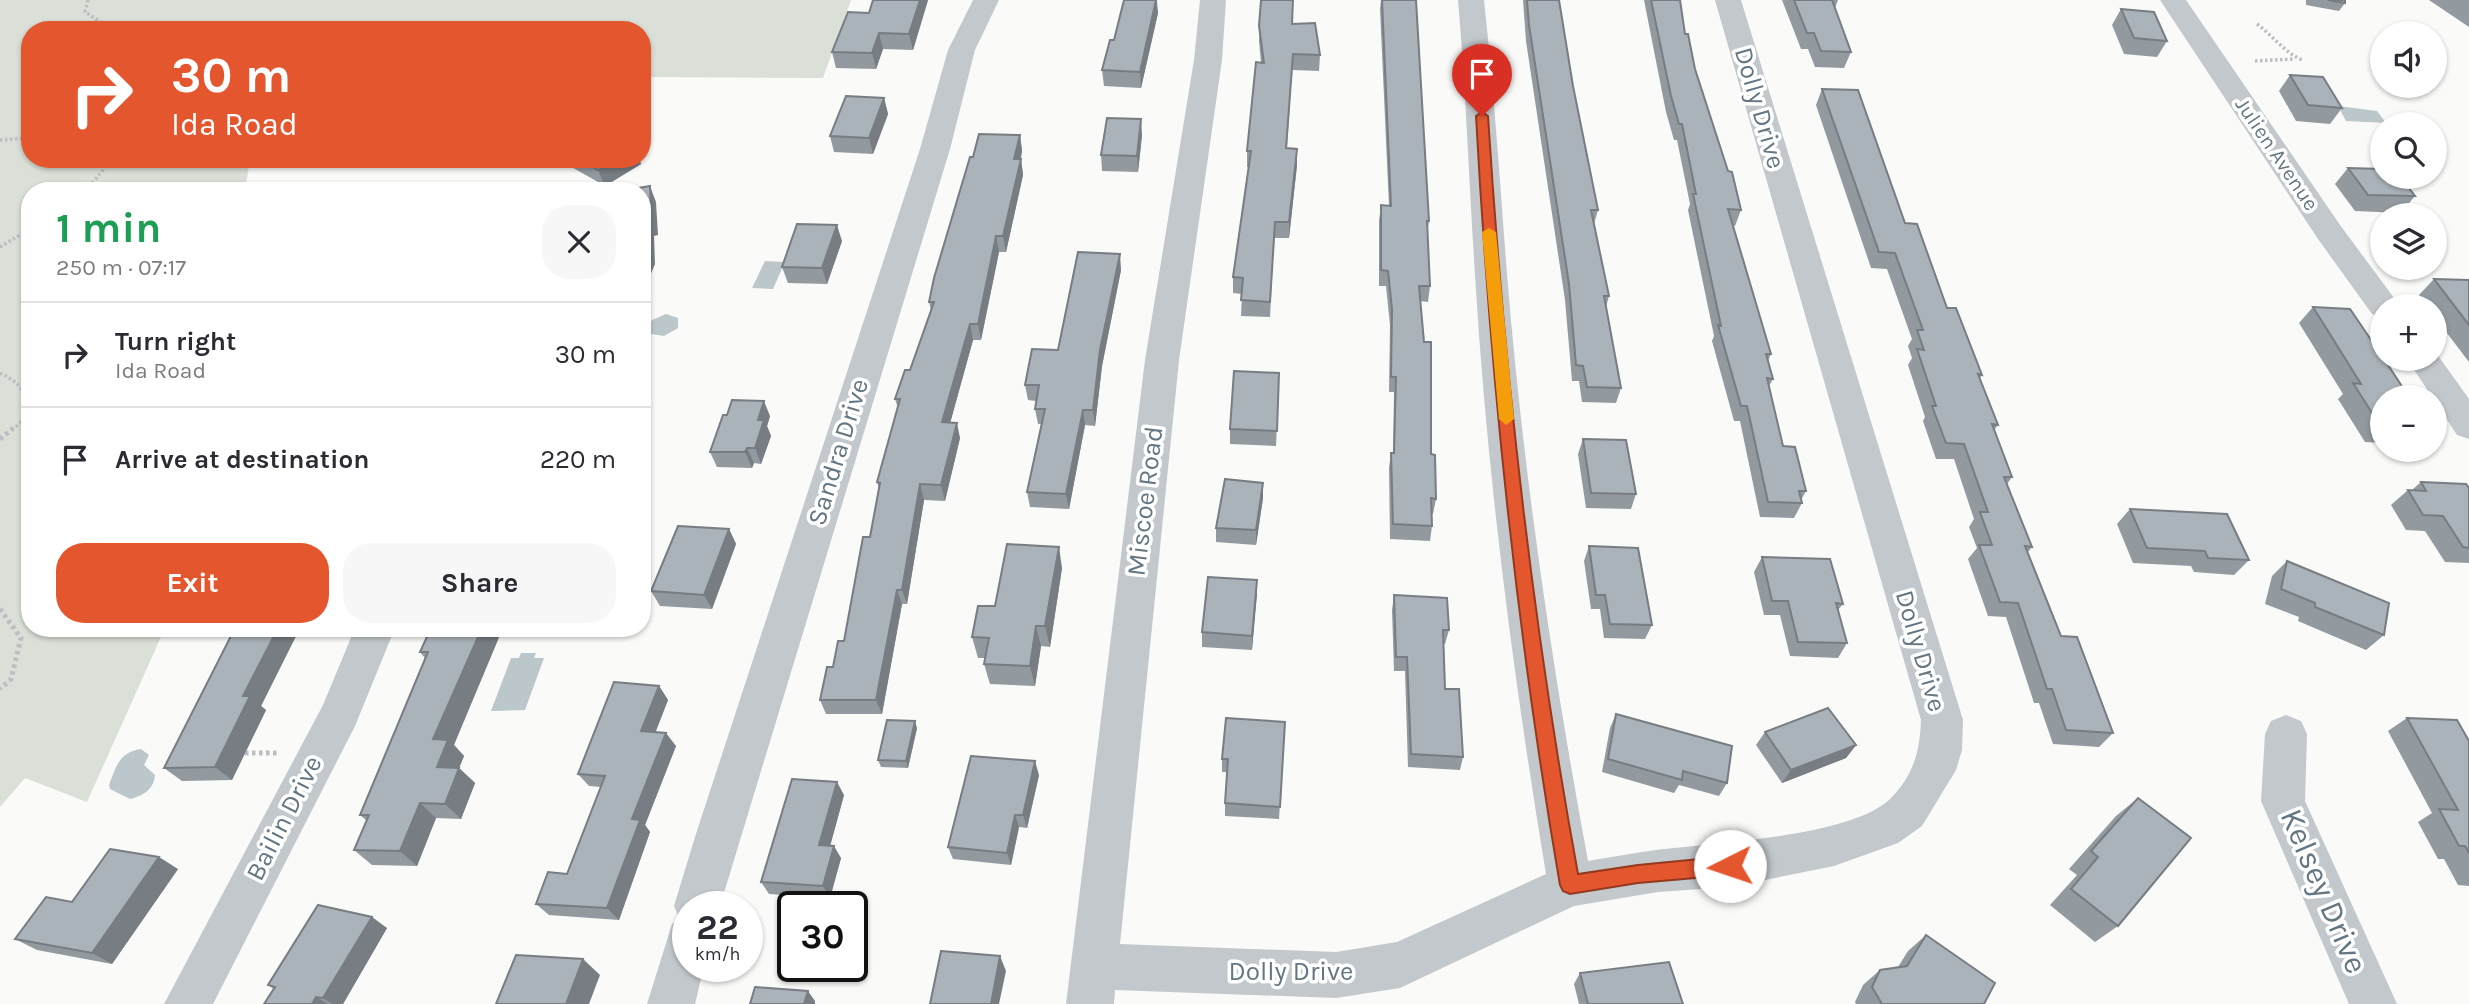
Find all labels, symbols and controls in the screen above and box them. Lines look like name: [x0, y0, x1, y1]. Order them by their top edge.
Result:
map controls: [2370, 21, 2447, 462]
button: sound: [2370, 21, 2447, 98]
pin: [1452, 44, 1512, 116]
street label: Dolly Drive: [1728, 44, 1792, 172]
text: 30 m: [171, 47, 291, 104]
icon: right: [56, 49, 147, 140]
icon: arrive: [1463, 55, 1501, 93]
street label: Julien Avenue: [2230, 93, 2324, 215]
text: Ida Road: [171, 106, 298, 143]
button: search: [2370, 112, 2447, 189]
text: 1 min: [56, 203, 161, 253]
button: layers: [2370, 203, 2447, 280]
button: close: [542, 205, 616, 279]
text: 250 m · 07:17: [56, 254, 186, 281]
button: +: [2370, 294, 2447, 371]
text: Turn right: [115, 326, 236, 357]
icon: right: [56, 336, 94, 374]
text: 30 m: [555, 339, 616, 370]
text: Ida Road: [115, 357, 206, 384]
street label: Sandra Drive: [801, 375, 875, 529]
button: −: [2370, 385, 2447, 462]
street label: Miscoe Road: [1120, 424, 1170, 578]
icon: arrive: [56, 441, 94, 479]
text: Arrive at destination: [115, 444, 369, 475]
text: 220 m: [540, 444, 616, 475]
button: Exit: [56, 543, 329, 623]
button: Share: [343, 543, 616, 623]
street label: Dolly Drive: [1889, 587, 1953, 715]
street label: Bailin Drive: [239, 750, 329, 886]
street label: Kelsey Drive: [2273, 803, 2375, 979]
position arrow: [1693, 829, 1767, 903]
speed limit sign: 30: [777, 891, 868, 982]
text: 22: [696, 907, 739, 948]
text: km/h: [695, 943, 740, 965]
street label: Dolly Drive: [1229, 956, 1353, 987]

